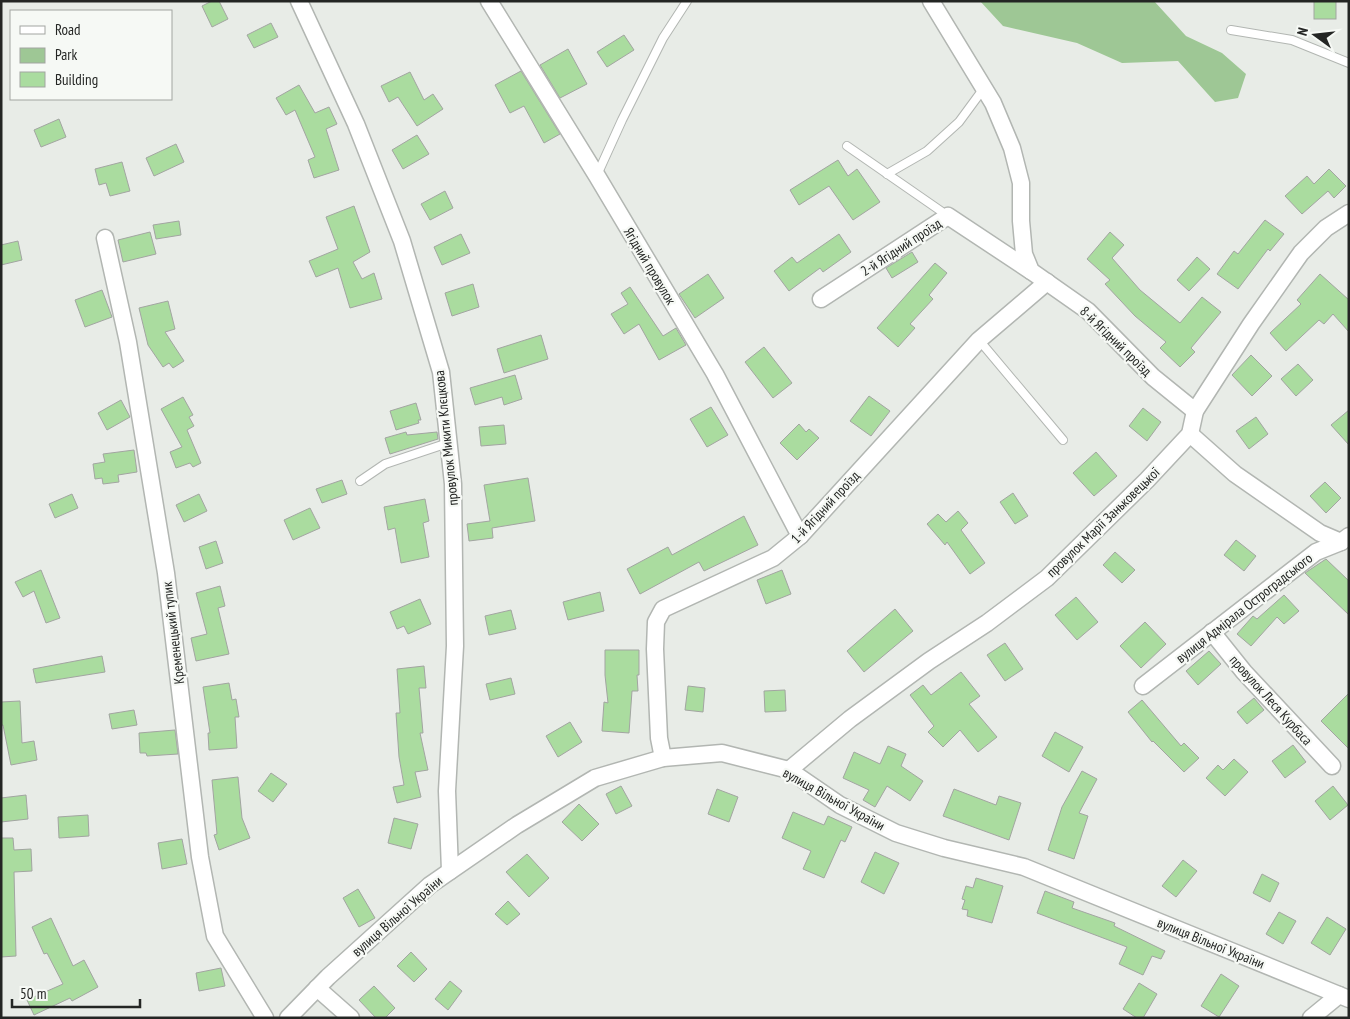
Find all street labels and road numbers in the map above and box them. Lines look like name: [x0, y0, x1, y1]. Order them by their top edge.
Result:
street label: 2-й Ягідний проїзд: [857, 214, 945, 280]
street label: Ягідний провулок: [620, 224, 680, 308]
street label: 8-й Ягідний проїзд: [1076, 302, 1156, 380]
street label: провулок Микити Клєцкова: [430, 370, 462, 506]
street label: провулок Марії Заньковецької: [1043, 463, 1163, 581]
street label: 1-й Ягідний проїзд: [787, 467, 863, 547]
street label: вулиця Адмірала Остроградського: [1172, 549, 1316, 667]
street label: Кременецький тупик: [158, 580, 188, 685]
street label: провулок Леся Курбаса: [1226, 651, 1316, 749]
street label: вулиця Вільної України: [780, 763, 888, 835]
street label: вулиця Вільної України: [348, 872, 446, 960]
street label: вулиця Вільної України: [1155, 913, 1267, 973]

